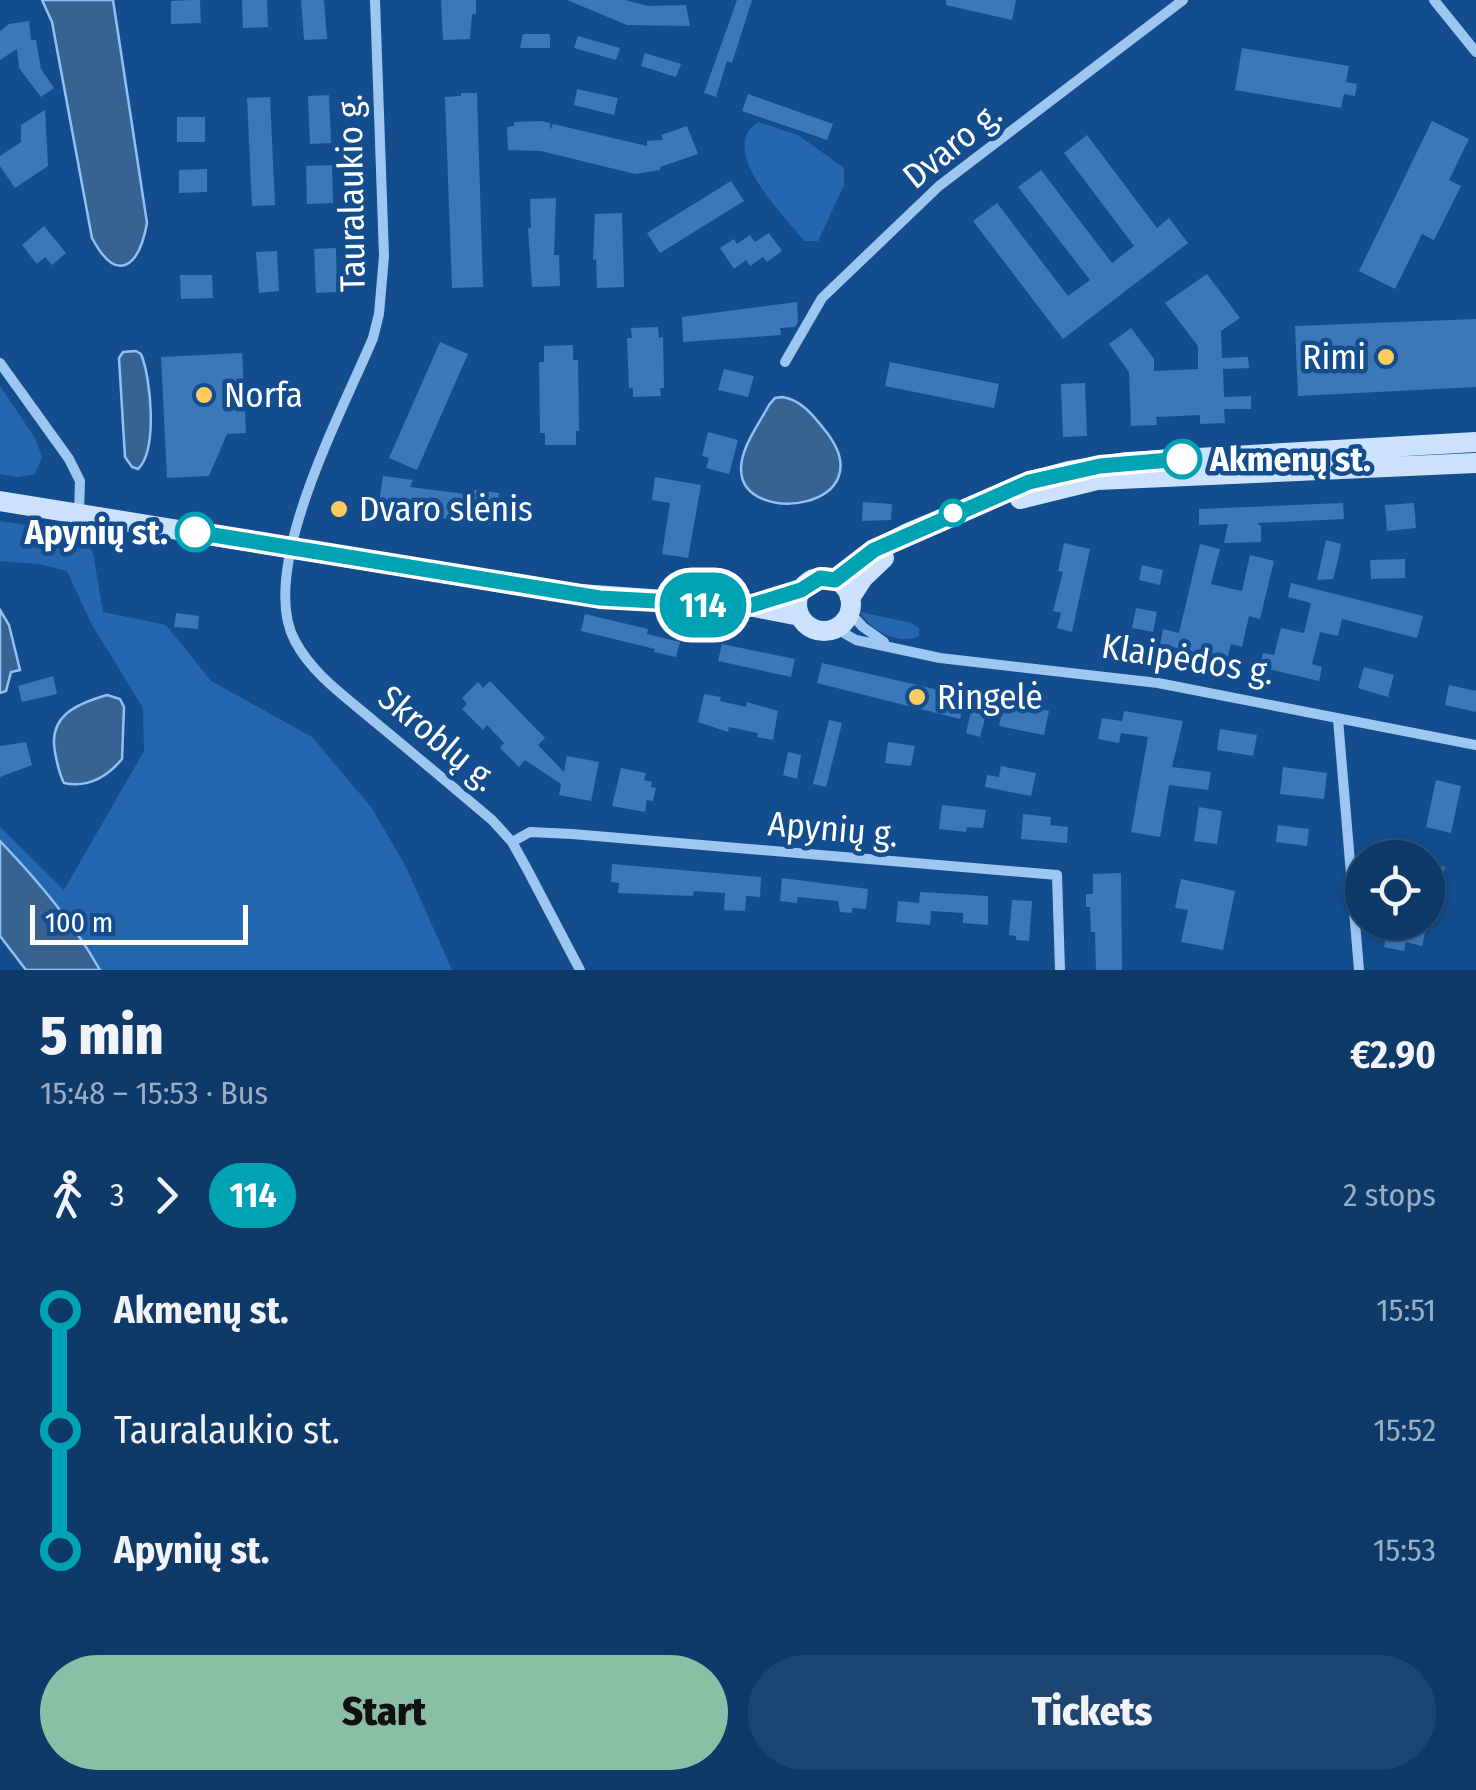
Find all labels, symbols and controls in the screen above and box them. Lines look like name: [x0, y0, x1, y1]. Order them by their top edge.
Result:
street label: Dvaro g.: [894, 93, 1010, 197]
street label: Tauralaukio g.: [328, 94, 374, 292]
place label: Rimi: [1302, 336, 1366, 378]
marker: Rimi: [1375, 346, 1397, 368]
place label: Norfa: [224, 374, 303, 416]
marker: Norfa: [193, 384, 215, 406]
place label: Akmenų st.: [1209, 438, 1371, 480]
marker: Akmenų st.: [1163, 440, 1201, 478]
place label: Dvaro slėnis: [359, 488, 533, 530]
marker: Dvaro slėnis: [328, 498, 350, 520]
unlabelled marker: [940, 500, 966, 526]
place label: Apynių st.: [24, 511, 168, 553]
marker: Apynių st.: [176, 513, 214, 551]
line badge: 114: [646, 572, 760, 638]
text: 114: [680, 584, 726, 626]
street label: Klaipėdos g.: [1099, 625, 1277, 693]
street label: Skroblų g.: [370, 676, 506, 800]
place label: Ringelė: [937, 676, 1043, 718]
marker: Ringelė: [906, 686, 928, 708]
street label: Apynių g.: [766, 802, 900, 856]
map controls: [1345, 840, 1445, 940]
button: locate: [1345, 840, 1445, 940]
scale bar: [30, 900, 248, 944]
text: 100 m: [45, 906, 113, 939]
text: 5 min: [40, 1003, 163, 1069]
text: €2.90: [1350, 1032, 1436, 1078]
text: 15:48 – 15:53 · Bus: [40, 1074, 268, 1112]
icon: walk: [40, 1168, 95, 1223]
icon: forward: [139, 1168, 194, 1223]
text: 114: [229, 1174, 276, 1216]
text: 3: [110, 1176, 124, 1214]
text: 2 stops: [1343, 1176, 1436, 1214]
text: Akmenų st.: [114, 1287, 289, 1333]
text: 15:51: [1376, 1291, 1436, 1329]
text: Tauralaukio st.: [114, 1407, 340, 1453]
text: 15:52: [1373, 1411, 1436, 1449]
text: Apynių st.: [114, 1527, 269, 1573]
text: 15:53: [1373, 1531, 1436, 1569]
button: Start: [40, 1655, 728, 1770]
button: Tickets: [748, 1655, 1436, 1770]

